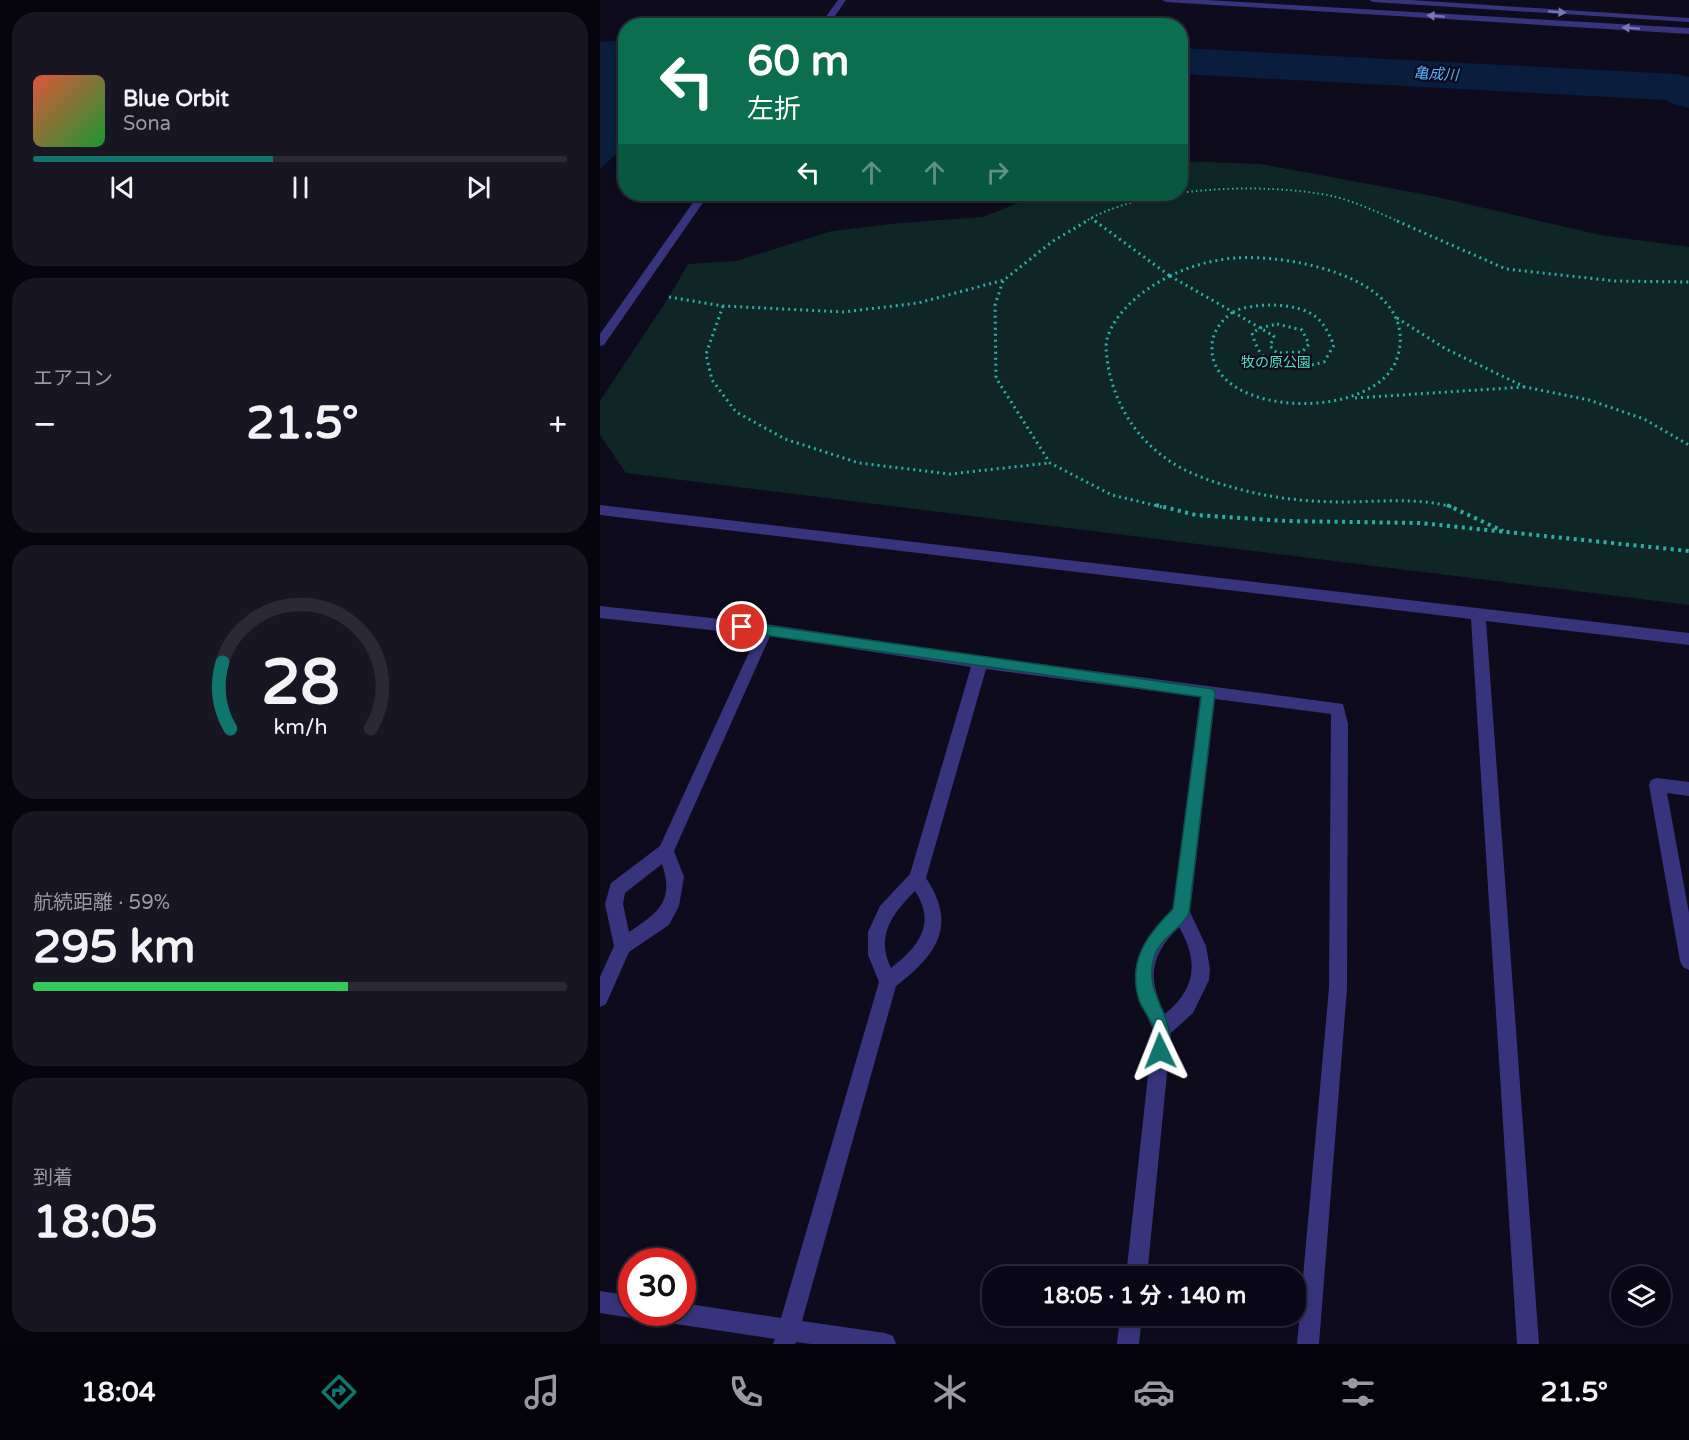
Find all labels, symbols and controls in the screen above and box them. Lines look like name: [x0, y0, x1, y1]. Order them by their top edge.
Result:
one-way arrow: [1547, 7, 1566, 16]
one-way arrow: [1426, 11, 1445, 20]
one-way arrow: [1621, 23, 1640, 32]
text: 60 m: [747, 36, 849, 87]
icon: left: [648, 42, 726, 120]
water label: 亀成川: [1413, 64, 1461, 84]
text: Blue Orbit: [123, 86, 229, 112]
text: 左折: [747, 93, 801, 126]
text: Sona: [123, 112, 171, 136]
icon: left: [792, 156, 825, 189]
icon: ahead: [855, 156, 888, 189]
icon: ahead: [918, 156, 951, 189]
icon: right: [981, 156, 1014, 189]
icon: previous: [106, 171, 139, 204]
icon: pause: [284, 171, 317, 204]
icon: next: [462, 171, 495, 204]
park label: 牧の原公園: [1241, 354, 1311, 371]
text: エアコン: [33, 367, 113, 391]
text: 21.5°: [246, 397, 359, 451]
text: −: [33, 405, 57, 444]
text: +: [548, 405, 567, 444]
pin: [716, 601, 767, 652]
icon: arrive: [725, 610, 758, 643]
text: 28: [261, 646, 339, 721]
text: km/h: [273, 714, 327, 740]
text: 航続距離 · 59%: [33, 891, 170, 915]
text: 295 km: [33, 921, 195, 975]
position arrow: [1128, 1019, 1192, 1083]
text: 到着: [33, 1166, 73, 1190]
text: 18:05: [33, 1196, 158, 1250]
speed limit sign: 30: [618, 1248, 696, 1326]
map controls: [1611, 1266, 1671, 1326]
button: layers: [1611, 1266, 1671, 1326]
text: 18:05 · 1 分 · 140 m: [1042, 1283, 1246, 1309]
icon: directions: [318, 1371, 360, 1413]
icon: music: [521, 1371, 563, 1413]
icon: phone: [725, 1371, 767, 1413]
icon: climate: [929, 1371, 971, 1413]
icon: car: [1133, 1371, 1175, 1413]
icon: filters: [1337, 1371, 1379, 1413]
text: 18:04: [81, 1376, 156, 1409]
text: 21.5°: [1540, 1376, 1608, 1409]

